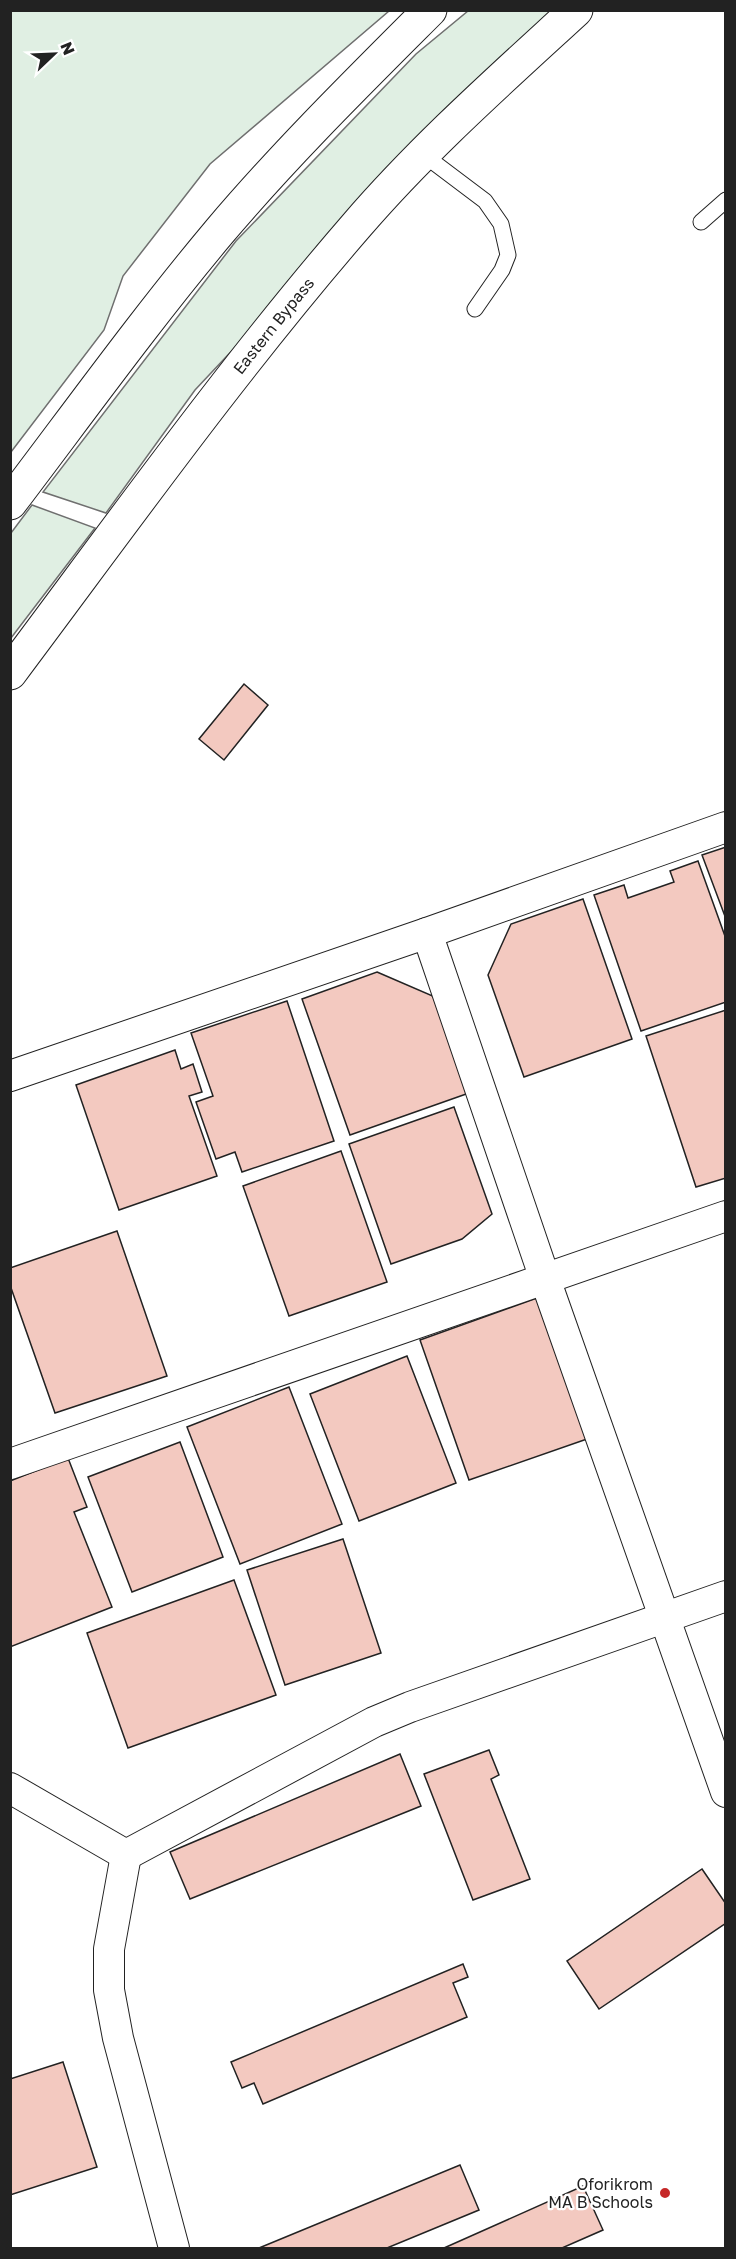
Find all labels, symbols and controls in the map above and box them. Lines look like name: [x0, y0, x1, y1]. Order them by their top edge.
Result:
north arrow: [24, 24, 84, 84]
text: N: [56, 39, 79, 58]
street label: Eastern Bypass: [229, 273, 318, 378]
place label: Oforikrom MA B Schools: [548, 2174, 653, 2212]
marker: Oforikrom MA B Schools: [658, 2186, 672, 2200]

